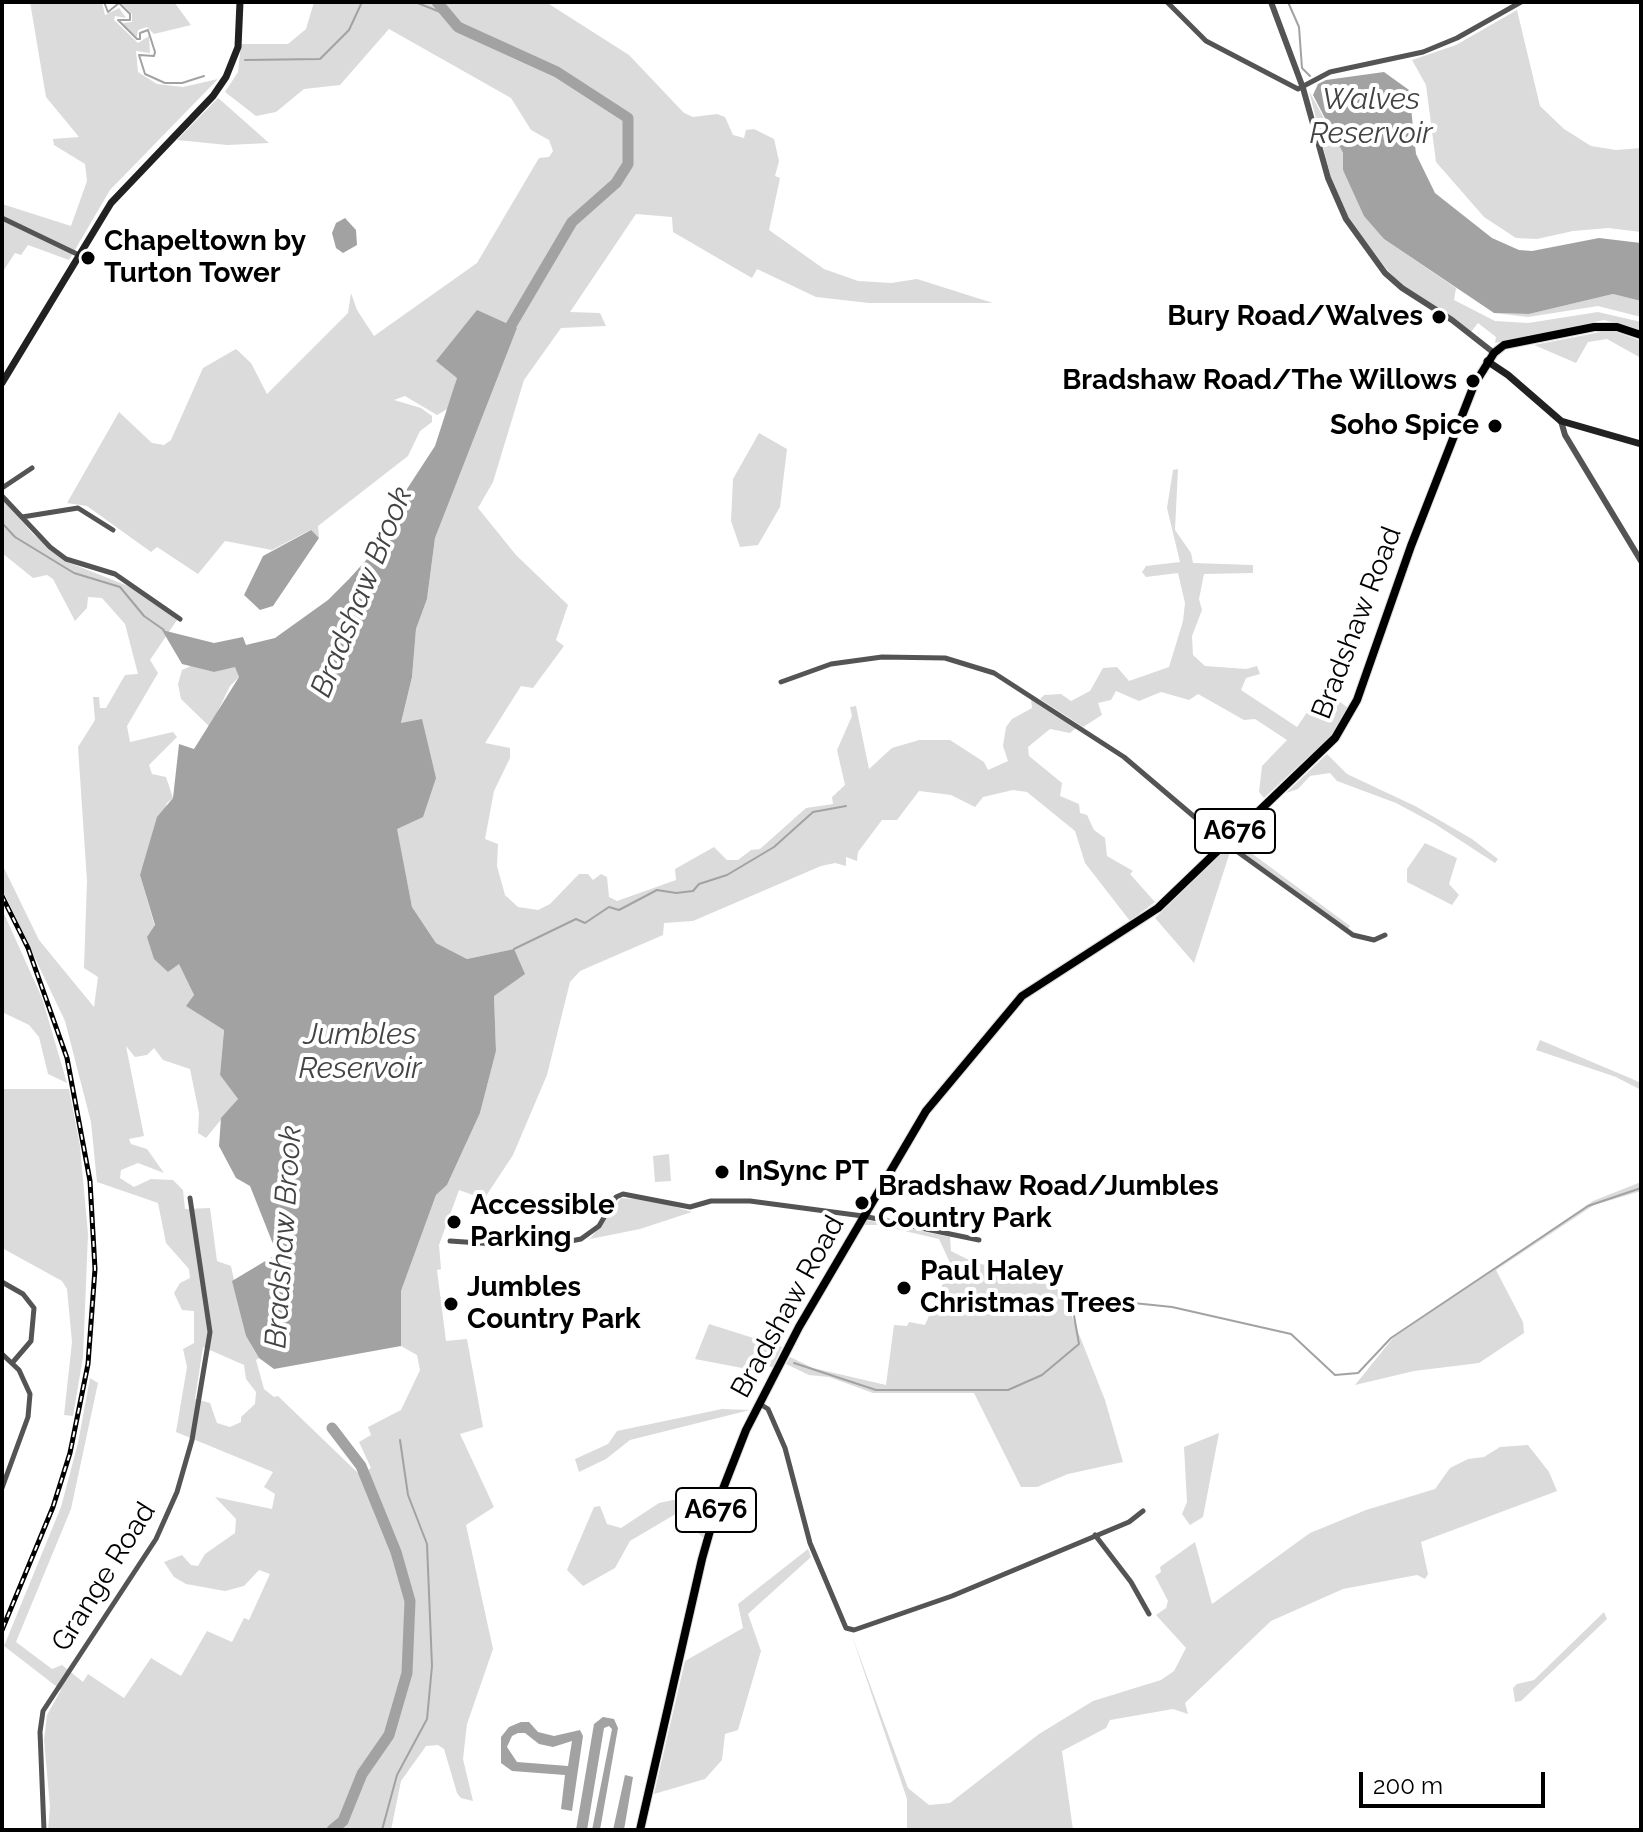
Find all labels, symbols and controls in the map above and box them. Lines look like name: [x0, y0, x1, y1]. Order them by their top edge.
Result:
water label: Walves Reservoir: [1309, 82, 1433, 152]
place label: Chapeltown by Turton Tower: [104, 225, 306, 291]
marker: Chapeltown by Turton Tower: [79, 249, 97, 267]
place label: Bury Road/Walves: [1167, 300, 1423, 334]
marker: Bury Road/Walves: [1430, 308, 1448, 326]
place label: Bradshaw Road/The Willows: [1062, 364, 1457, 398]
marker: Bradshaw Road/The Willows: [1464, 372, 1482, 390]
place label: Soho Spice: [1330, 409, 1479, 443]
marker: Soho Spice: [1486, 417, 1504, 435]
water label: Bradshaw Brook: [303, 482, 421, 702]
street label: Bradshaw Road: [1305, 522, 1409, 724]
road number: A676: [1195, 809, 1275, 853]
water label: Jumbles Reservoir: [298, 1017, 422, 1088]
water label: Bradshaw Brook: [258, 1124, 310, 1350]
place label: InSync PT: [738, 1155, 869, 1189]
marker: InSync PT: [713, 1163, 731, 1181]
place label: Bradshaw Road/Jumbles Country Park: [878, 1170, 1219, 1236]
place label: Accessible Parking: [470, 1189, 615, 1255]
marker: Bradshaw Road/Jumbles Country Park: [853, 1194, 871, 1212]
street label: Bradshaw Road: [724, 1210, 852, 1404]
marker: Accessible Parking: [445, 1213, 463, 1231]
place label: Paul Haley Christmas Trees: [920, 1255, 1135, 1321]
place label: Jumbles Country Park: [467, 1271, 641, 1337]
marker: Paul Haley Christmas Trees: [895, 1279, 913, 1297]
marker: Jumbles Country Park: [442, 1295, 460, 1313]
road number: A676: [676, 1488, 756, 1532]
street label: Grange Road: [45, 1496, 163, 1658]
scale bar: [1363, 1756, 1549, 1806]
text: 200 m: [1373, 1771, 1443, 1800]

